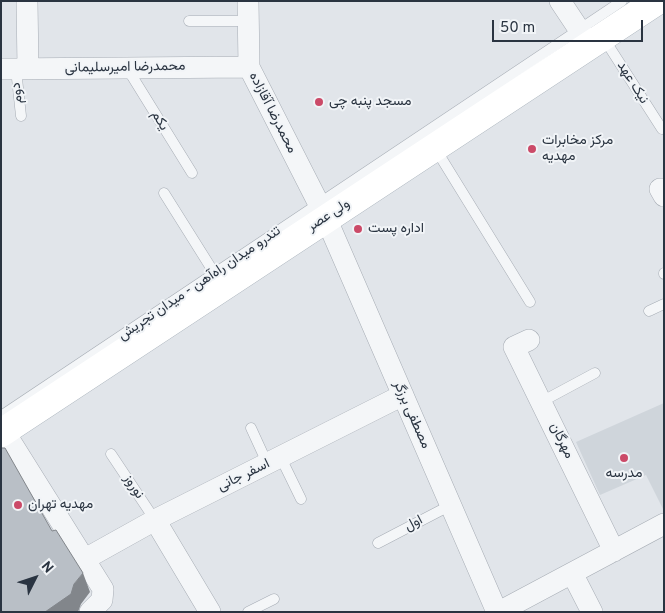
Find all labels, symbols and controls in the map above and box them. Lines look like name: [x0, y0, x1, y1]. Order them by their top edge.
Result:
scale bar: [495, 10, 646, 42]
text: 50 m: [500, 19, 535, 38]
street label: محمدرضا امیرسلیمانی: [64, 59, 186, 77]
street label: نیک عهد: [612, 59, 652, 107]
street label: محمدرضا آقازاده: [244, 70, 300, 156]
street label: دوم: [9, 82, 27, 104]
place label: مسجد پنبه چی: [329, 94, 412, 110]
marker: مسجد پنبه چی: [313, 96, 325, 108]
street label: یکم: [147, 108, 171, 134]
place label: مرکز مخابرات مهدیه: [542, 133, 613, 166]
marker: مرکز مخابرات مهدیه: [526, 143, 538, 155]
street label: ولی عصر: [305, 196, 353, 236]
place label: اداره پست: [368, 221, 424, 237]
street label: تندرو میدان راه‌آهن - میدان تجریش: [115, 223, 285, 345]
marker: اداره پست: [352, 223, 364, 235]
street label: مصطفی برزگر: [389, 378, 433, 452]
street label: مهرگان: [545, 420, 577, 462]
marker: مدرسه: [618, 452, 630, 464]
street label: اسفر جانی: [215, 456, 273, 496]
place label: مدرسه: [606, 466, 642, 482]
street label: نوروز: [119, 472, 147, 502]
place label: مهدیه تهران: [28, 497, 93, 513]
marker: مهدیه تهران: [12, 499, 24, 511]
street label: اول: [402, 512, 426, 536]
north arrow: [10, 553, 60, 603]
text: N: [37, 558, 56, 577]

